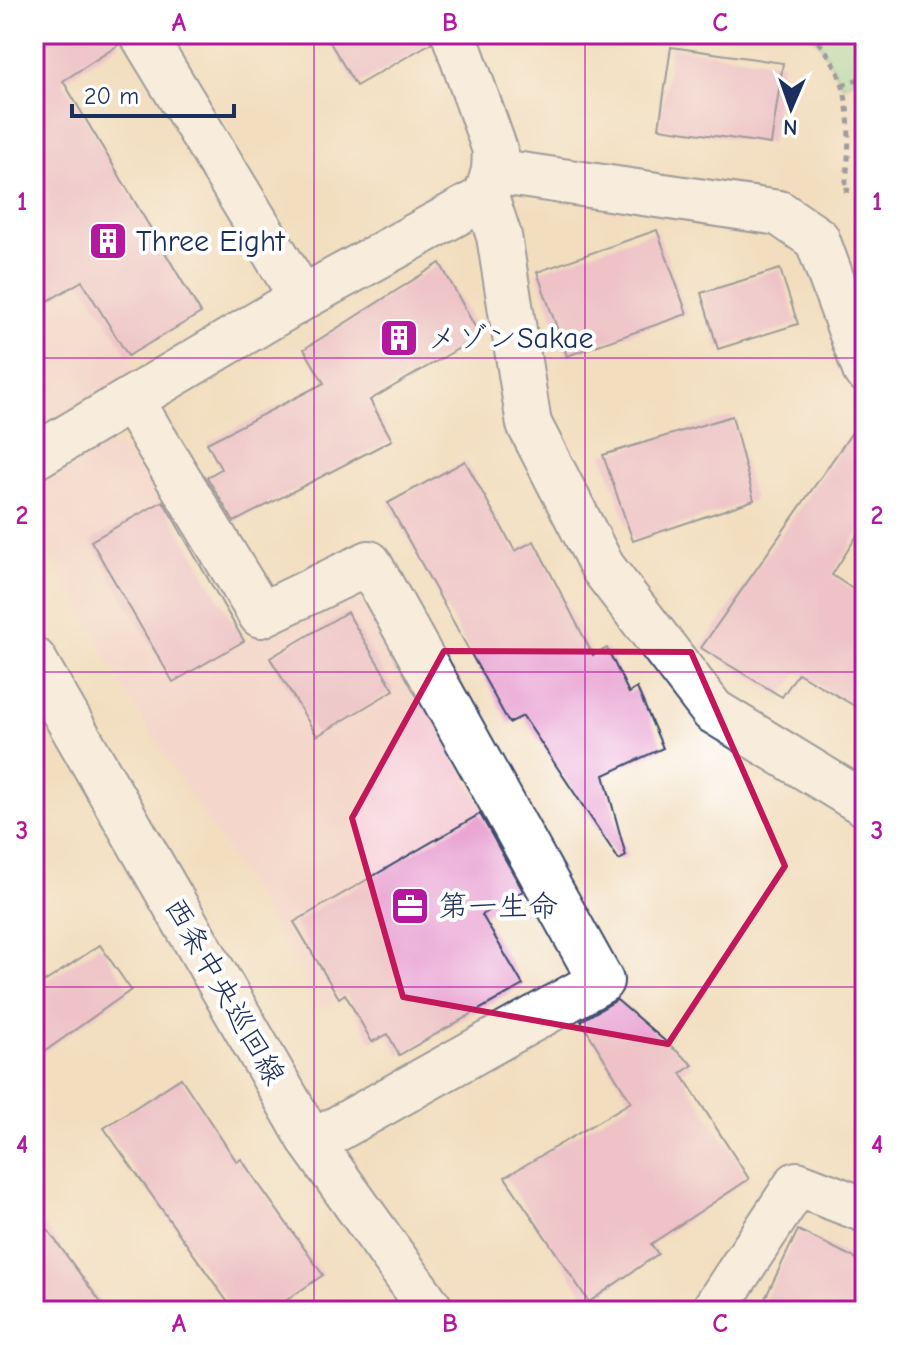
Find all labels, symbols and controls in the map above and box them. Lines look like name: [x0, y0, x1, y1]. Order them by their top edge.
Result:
text: A: [172, 8, 187, 38]
text: B: [442, 8, 458, 38]
text: C: [712, 8, 728, 38]
scale bar: [72, 68, 234, 118]
north arrow: [751, 68, 831, 148]
text: 20 m: [84, 82, 139, 110]
text: N: [783, 114, 798, 140]
text: 1: [17, 187, 27, 217]
text: 1: [872, 187, 882, 217]
building icon: Three Eight: [87, 220, 129, 262]
place label: Three Eight: [136, 224, 286, 259]
building icon: メゾンSakae: [378, 317, 420, 359]
place label: メゾンSakae: [427, 321, 593, 356]
text: 2: [16, 501, 28, 531]
text: 2: [871, 501, 883, 531]
text: 3: [16, 816, 28, 846]
text: 3: [871, 816, 883, 846]
office icon: 第一生命: [389, 885, 431, 927]
place label: 第一生命: [438, 889, 558, 924]
street label: 西条中央巡回線: [157, 892, 292, 1091]
text: 4: [16, 1130, 28, 1160]
text: 4: [871, 1130, 883, 1160]
text: A: [172, 1309, 187, 1339]
text: B: [442, 1309, 458, 1339]
text: C: [712, 1309, 728, 1339]

